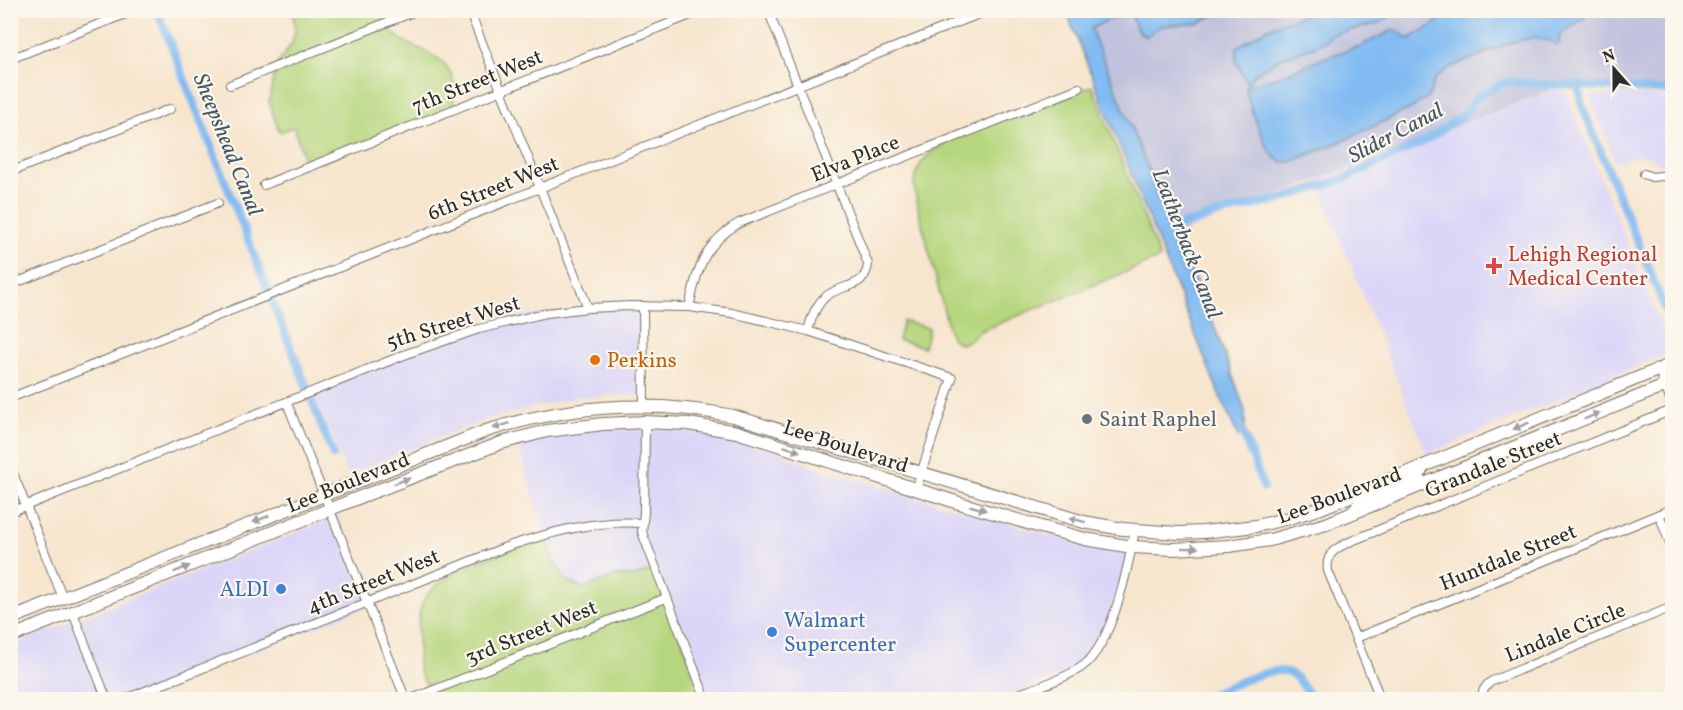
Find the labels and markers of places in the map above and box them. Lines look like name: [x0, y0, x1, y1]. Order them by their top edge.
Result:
place label: Lehigh Regional Medical Center: [1508, 241, 1657, 294]
marker: Lehigh Regional Medical Center: [1485, 257, 1503, 275]
place label: Perkins: [607, 347, 677, 376]
marker: Perkins: [588, 353, 602, 367]
place label: Saint Raphel: [1099, 406, 1217, 435]
marker: Saint Raphel: [1080, 412, 1094, 426]
place label: ALDI: [220, 576, 269, 605]
marker: ALDI: [274, 582, 288, 596]
place label: Walmart Supercenter: [784, 607, 896, 660]
marker: Walmart Supercenter: [765, 625, 779, 639]

